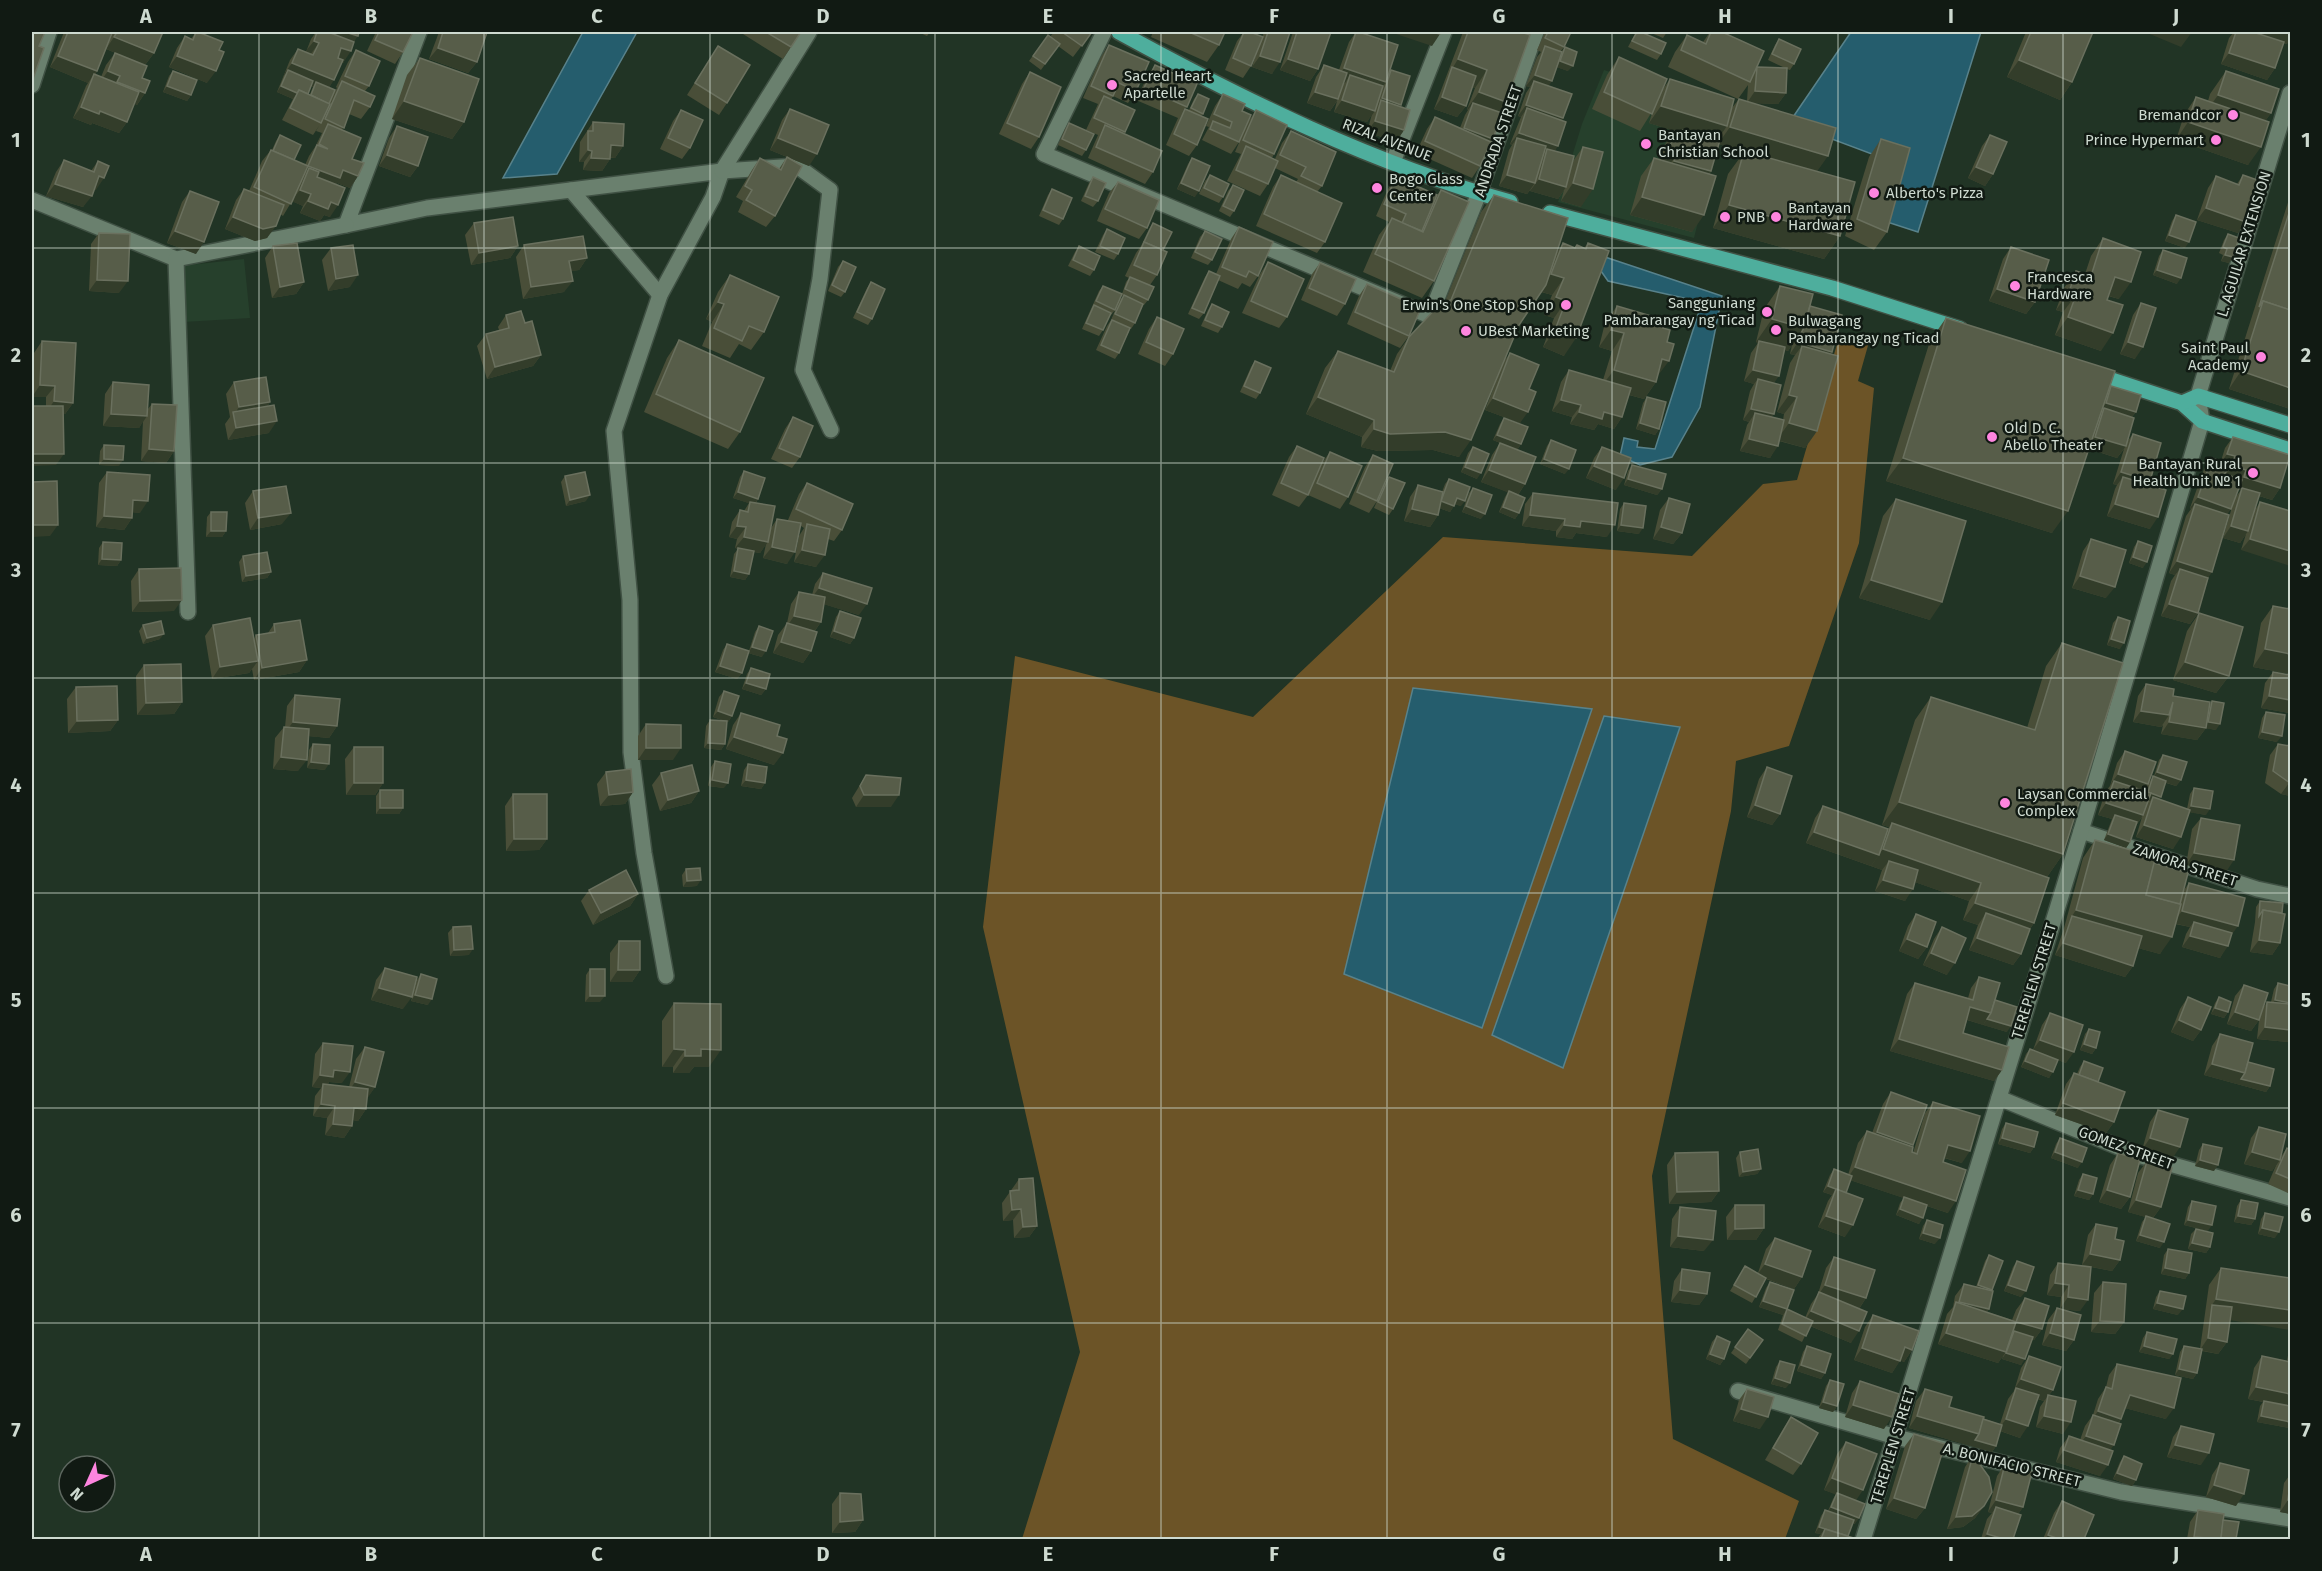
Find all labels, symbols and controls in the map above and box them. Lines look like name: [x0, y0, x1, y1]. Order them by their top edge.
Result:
text: A: [139, 4, 153, 28]
text: B: [365, 4, 377, 28]
text: C: [591, 4, 603, 28]
text: D: [816, 4, 830, 28]
text: E: [1043, 4, 1053, 28]
text: F: [1269, 4, 1279, 28]
text: G: [1493, 4, 1505, 28]
text: H: [1718, 4, 1732, 28]
text: I: [1948, 4, 1954, 28]
text: J: [2172, 4, 2179, 28]
place label: Sacred Heart Apartelle: [1124, 67, 1212, 102]
marker: Sacred Heart Apartelle: [1105, 78, 1119, 92]
street label: ANDRADA STREET: [1470, 83, 1526, 199]
place label: Bremandcor: [2138, 106, 2221, 124]
marker: Bremandcor: [2226, 108, 2240, 122]
street label: RIZAL AVENUE: [1340, 115, 1434, 165]
place label: Bantayan Christian School: [1658, 126, 1769, 161]
text: 1: [11, 128, 21, 152]
text: 1: [2301, 128, 2311, 152]
place label: Prince Hypermart: [2085, 131, 2205, 149]
marker: Prince Hypermart: [2209, 133, 2223, 147]
marker: Bantayan Christian School: [1639, 137, 1653, 151]
street label: L. AGUILAR EXTENSION: [2213, 169, 2275, 319]
place label: Bogo Glass Center: [1389, 170, 1463, 205]
marker: Bogo Glass Center: [1370, 181, 1384, 195]
place label: Alberto's Pizza: [1886, 184, 1984, 202]
marker: Alberto's Pizza: [1867, 186, 1881, 200]
place label: Bantayan Hardware: [1788, 199, 1853, 234]
place label: PNB: [1737, 208, 1765, 226]
marker: PNB: [1718, 210, 1732, 224]
marker: Bantayan Hardware: [1769, 210, 1783, 224]
place label: Francesca Hardware: [2027, 268, 2093, 303]
marker: Francesca Hardware: [2008, 279, 2022, 293]
place label: Sangguniang Pambarangay ng Ticad: [1603, 294, 1755, 329]
place label: Erwin's One Stop Shop: [1402, 296, 1554, 314]
marker: Erwin's One Stop Shop: [1559, 298, 1573, 312]
marker: Sangguniang Pambarangay ng Ticad: [1760, 305, 1774, 319]
place label: Bulwagang Pambarangay ng Ticad: [1788, 312, 1940, 347]
place label: UBest Marketing: [1478, 322, 1589, 340]
marker: Bulwagang Pambarangay ng Ticad: [1769, 323, 1783, 337]
marker: UBest Marketing: [1459, 324, 1473, 338]
place label: Saint Paul Academy: [2181, 339, 2250, 374]
text: 2: [11, 343, 21, 367]
text: 2: [2301, 343, 2311, 367]
marker: Saint Paul Academy: [2254, 350, 2268, 364]
place label: Old D. C. Abello Theater: [2004, 419, 2103, 454]
marker: Old D. C. Abello Theater: [1985, 430, 1999, 444]
place label: Bantayan Rural Health Unit № 1: [2133, 455, 2242, 490]
marker: Bantayan Rural Health Unit № 1: [2246, 466, 2260, 480]
text: 3: [10, 558, 21, 582]
text: 3: [2300, 558, 2311, 582]
text: 4: [10, 773, 22, 797]
text: 4: [2300, 773, 2312, 797]
place label: Laysan Commercial Complex: [2017, 785, 2148, 820]
marker: Laysan Commercial Complex: [1998, 796, 2012, 810]
street label: ZAMORA STREET: [2131, 840, 2240, 890]
street label: TEREPLEN STREET: [2008, 921, 2060, 1041]
text: 5: [11, 988, 22, 1012]
text: 5: [2301, 988, 2312, 1012]
street label: GOMEZ STREET: [2076, 1123, 2176, 1174]
text: 6: [10, 1203, 22, 1227]
text: 6: [2300, 1203, 2312, 1227]
street label: TEREPLEN STREET: [1867, 1386, 1919, 1506]
text: 7: [11, 1418, 21, 1442]
text: 7: [2301, 1418, 2311, 1442]
street label: A. BONIFACIO STREET: [1941, 1439, 2083, 1491]
north arrow: [57, 1454, 117, 1514]
text: N: [66, 1484, 87, 1505]
text: A: [139, 1542, 153, 1566]
text: B: [365, 1542, 377, 1566]
text: C: [591, 1542, 603, 1566]
text: D: [816, 1542, 830, 1566]
text: E: [1043, 1542, 1053, 1566]
text: F: [1269, 1542, 1279, 1566]
text: G: [1493, 1542, 1505, 1566]
text: H: [1718, 1542, 1732, 1566]
text: I: [1948, 1542, 1954, 1566]
text: J: [2172, 1542, 2179, 1566]

